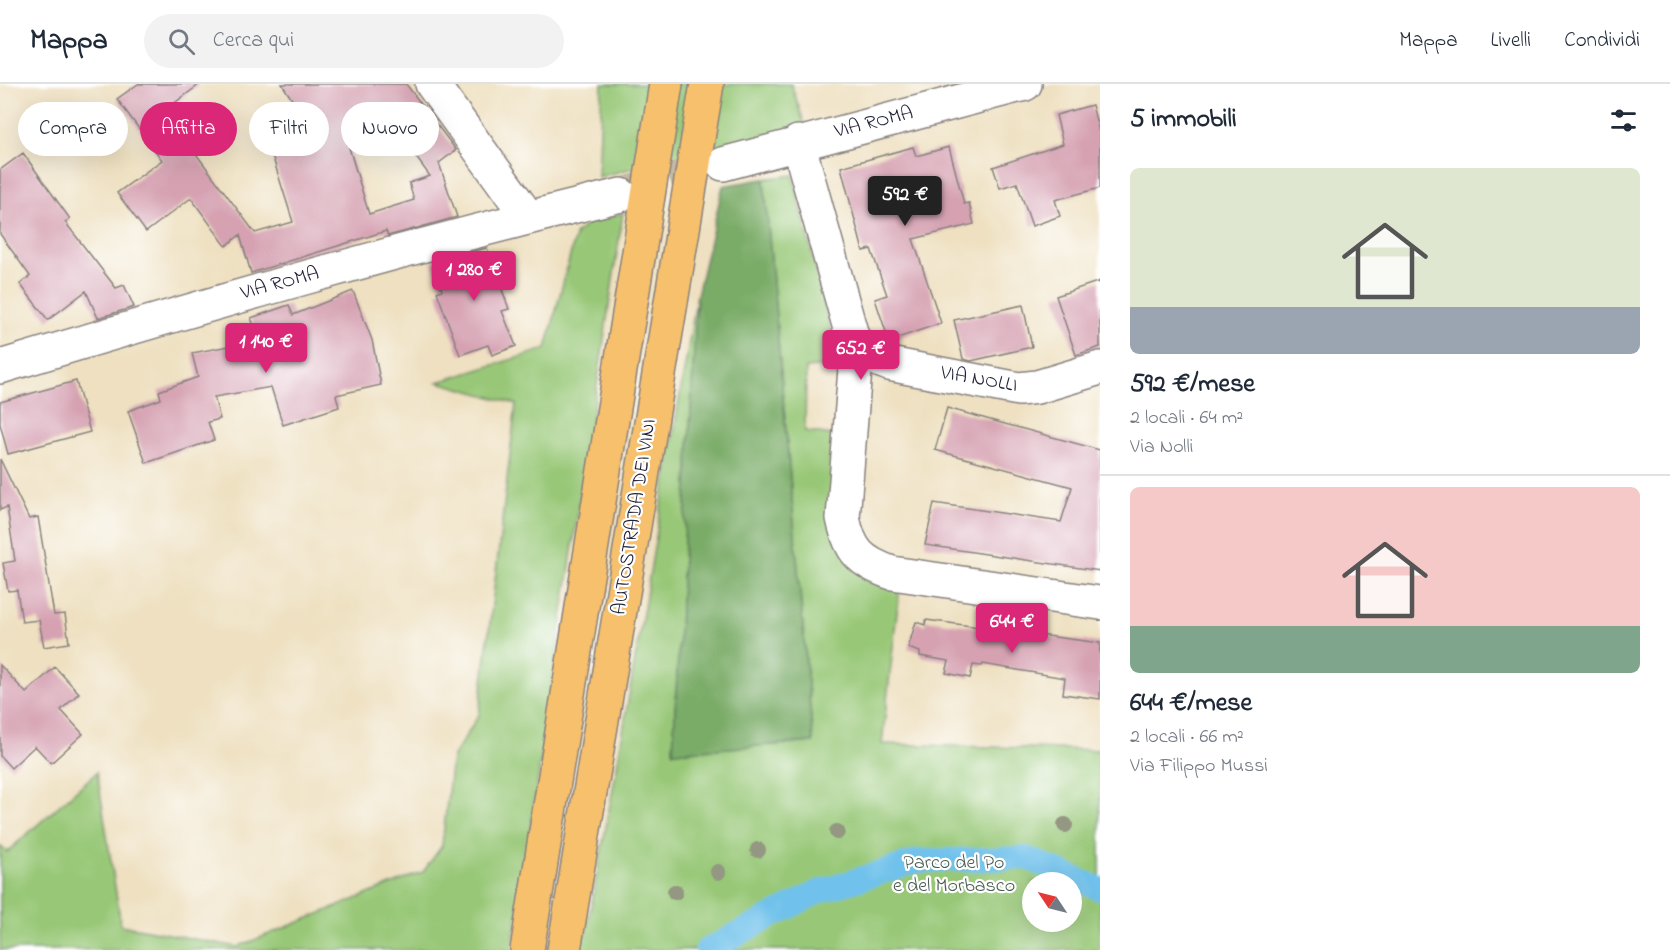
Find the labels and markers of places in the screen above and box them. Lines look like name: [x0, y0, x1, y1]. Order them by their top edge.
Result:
pin: 592 €: [863, 176, 947, 227]
pin: 1 280 €: [419, 251, 529, 302]
pin: 1 140 €: [211, 323, 321, 374]
pin: 652 €: [819, 330, 903, 381]
pin: 644 €: [970, 603, 1054, 654]

